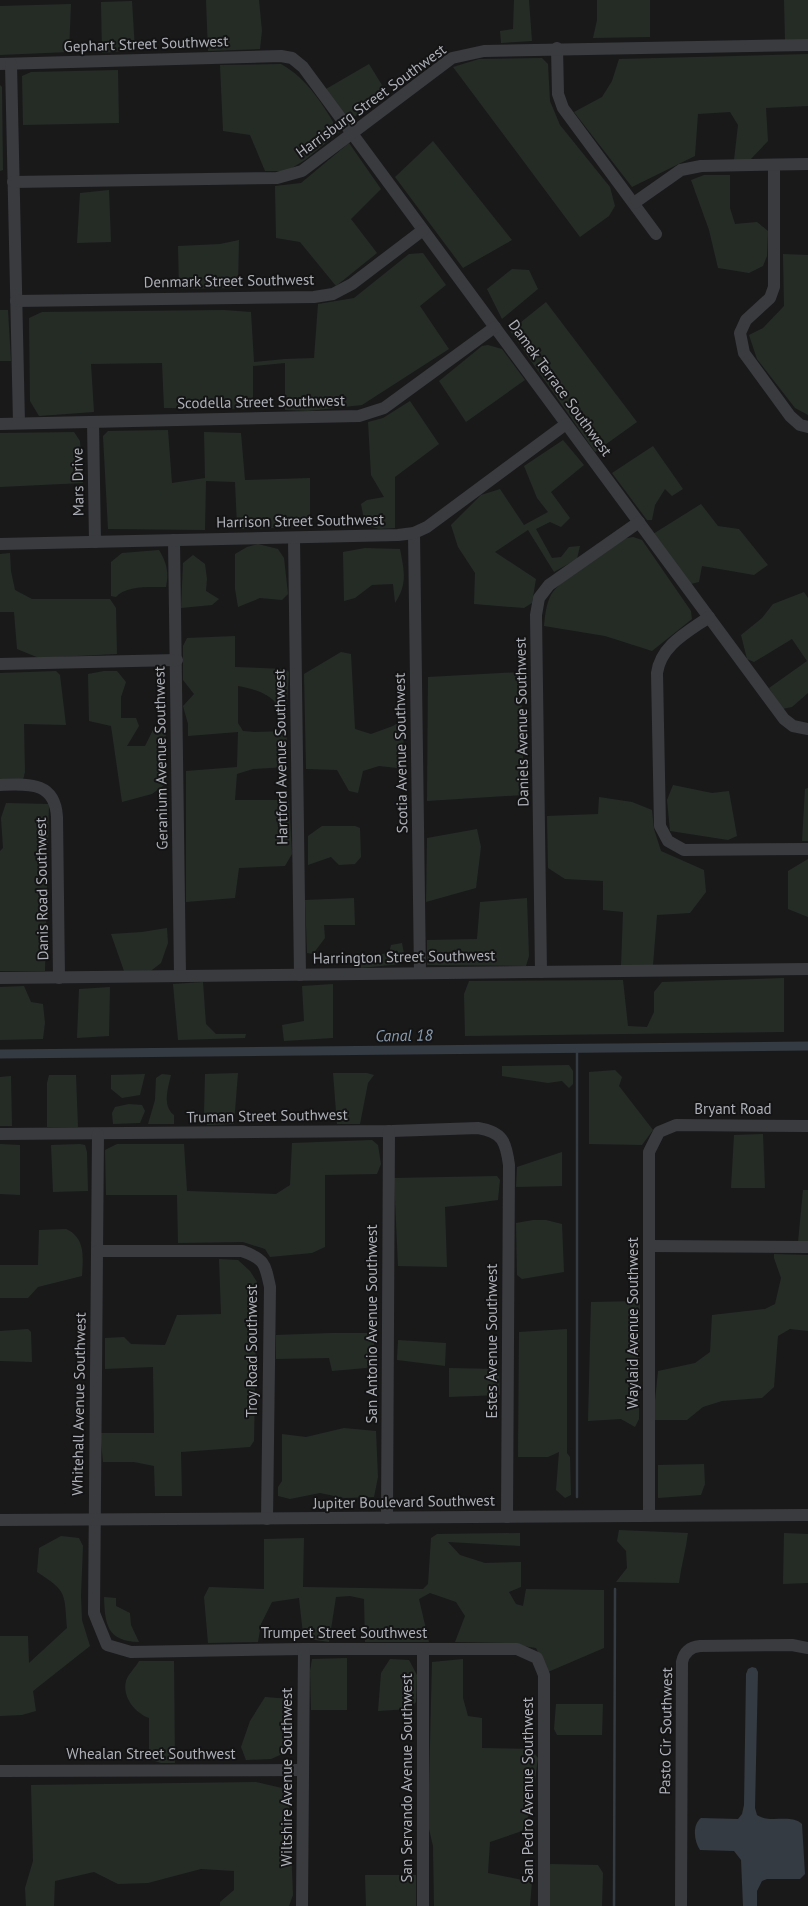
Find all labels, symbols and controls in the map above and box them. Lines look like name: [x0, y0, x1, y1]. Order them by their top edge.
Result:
street label: Gephart Street Southwest: [63, 31, 229, 56]
street label: Harrisburg Street Southwest: [292, 40, 449, 161]
street label: Denmark Street Southwest: [144, 270, 314, 291]
street label: Damek Terrace Southwest: [504, 316, 616, 460]
street label: Scodella Street Southwest: [177, 391, 345, 412]
street label: Mars Drive: [67, 448, 88, 516]
street label: Harrison Street Southwest: [216, 510, 384, 531]
street label: Daniels Avenue Southwest: [511, 637, 532, 807]
street label: Geranium Avenue Southwest: [149, 666, 172, 850]
street label: Hartford Avenue Southwest: [269, 669, 292, 845]
street label: Scotia Avenue Southwest: [390, 673, 411, 833]
street label: Danis Road Southwest: [31, 817, 52, 961]
street label: Harrington Street Southwest: [312, 945, 496, 968]
water label: Canal 18: [375, 1024, 433, 1045]
street label: Bryant Road: [694, 1099, 772, 1118]
street label: Truman Street Southwest: [186, 1105, 348, 1126]
street label: San Antonio Avenue Southwest: [362, 1225, 381, 1423]
street label: Waylaid Avenue Southwest: [623, 1237, 642, 1409]
street label: Estes Avenue Southwest: [482, 1264, 501, 1418]
street label: Troy Road Southwest: [242, 1284, 261, 1418]
street label: Whitehall Avenue Southwest: [67, 1312, 90, 1496]
street label: Jupiter Boulevard Southwest: [312, 1490, 495, 1513]
street label: Trumpet Street Southwest: [261, 1623, 427, 1642]
street label: Pasto Cir Southwest: [655, 1667, 676, 1795]
street label: San Servando Avenue Southwest: [397, 1674, 416, 1882]
street label: Wiltshire Avenue Southwest: [277, 1688, 296, 1866]
street label: San Pedro Avenue Southwest: [518, 1697, 537, 1883]
street label: Whealan Street Southwest: [66, 1744, 236, 1763]

